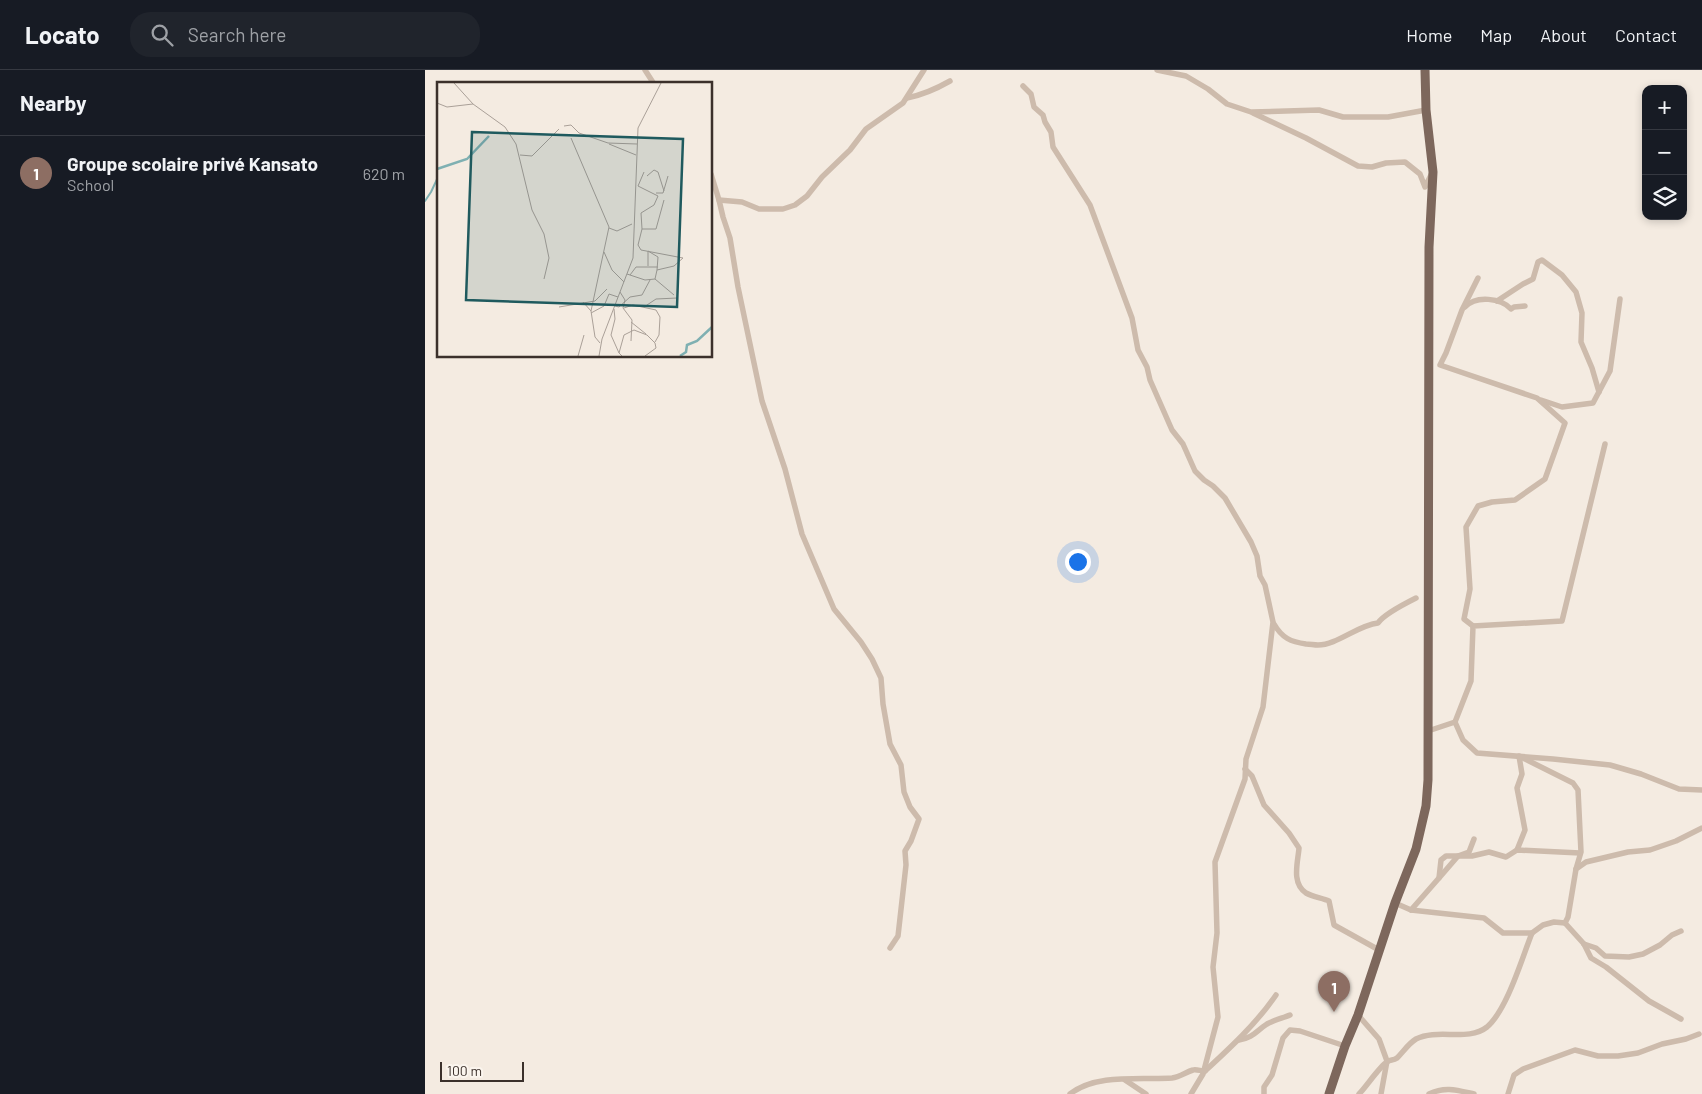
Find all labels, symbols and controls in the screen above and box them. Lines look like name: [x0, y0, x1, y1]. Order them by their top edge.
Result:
search box: [130, 12, 480, 57]
text: Locato: [25, 20, 100, 49]
icon: search: [148, 21, 176, 49]
text: Search here: [188, 23, 286, 46]
text: Home: [1406, 24, 1452, 46]
text: Map: [1480, 24, 1512, 46]
text: About: [1540, 24, 1587, 46]
text: Contact: [1615, 24, 1677, 46]
inset map: [437, 82, 713, 358]
map controls: [1642, 85, 1687, 220]
button: +: [1642, 85, 1687, 130]
text: Nearby: [20, 90, 86, 115]
button: −: [1642, 130, 1687, 175]
text: Groupe scolaire privé Kansato: [67, 152, 318, 175]
text: 1: [33, 164, 39, 183]
text: 620 m: [363, 164, 405, 183]
text: School: [67, 175, 114, 194]
button: layers: [1642, 175, 1687, 220]
your location: [1065, 549, 1091, 575]
pin: 1: [1318, 971, 1350, 1012]
scale bar: [440, 1059, 524, 1082]
text: 100 m: [447, 1062, 482, 1079]

